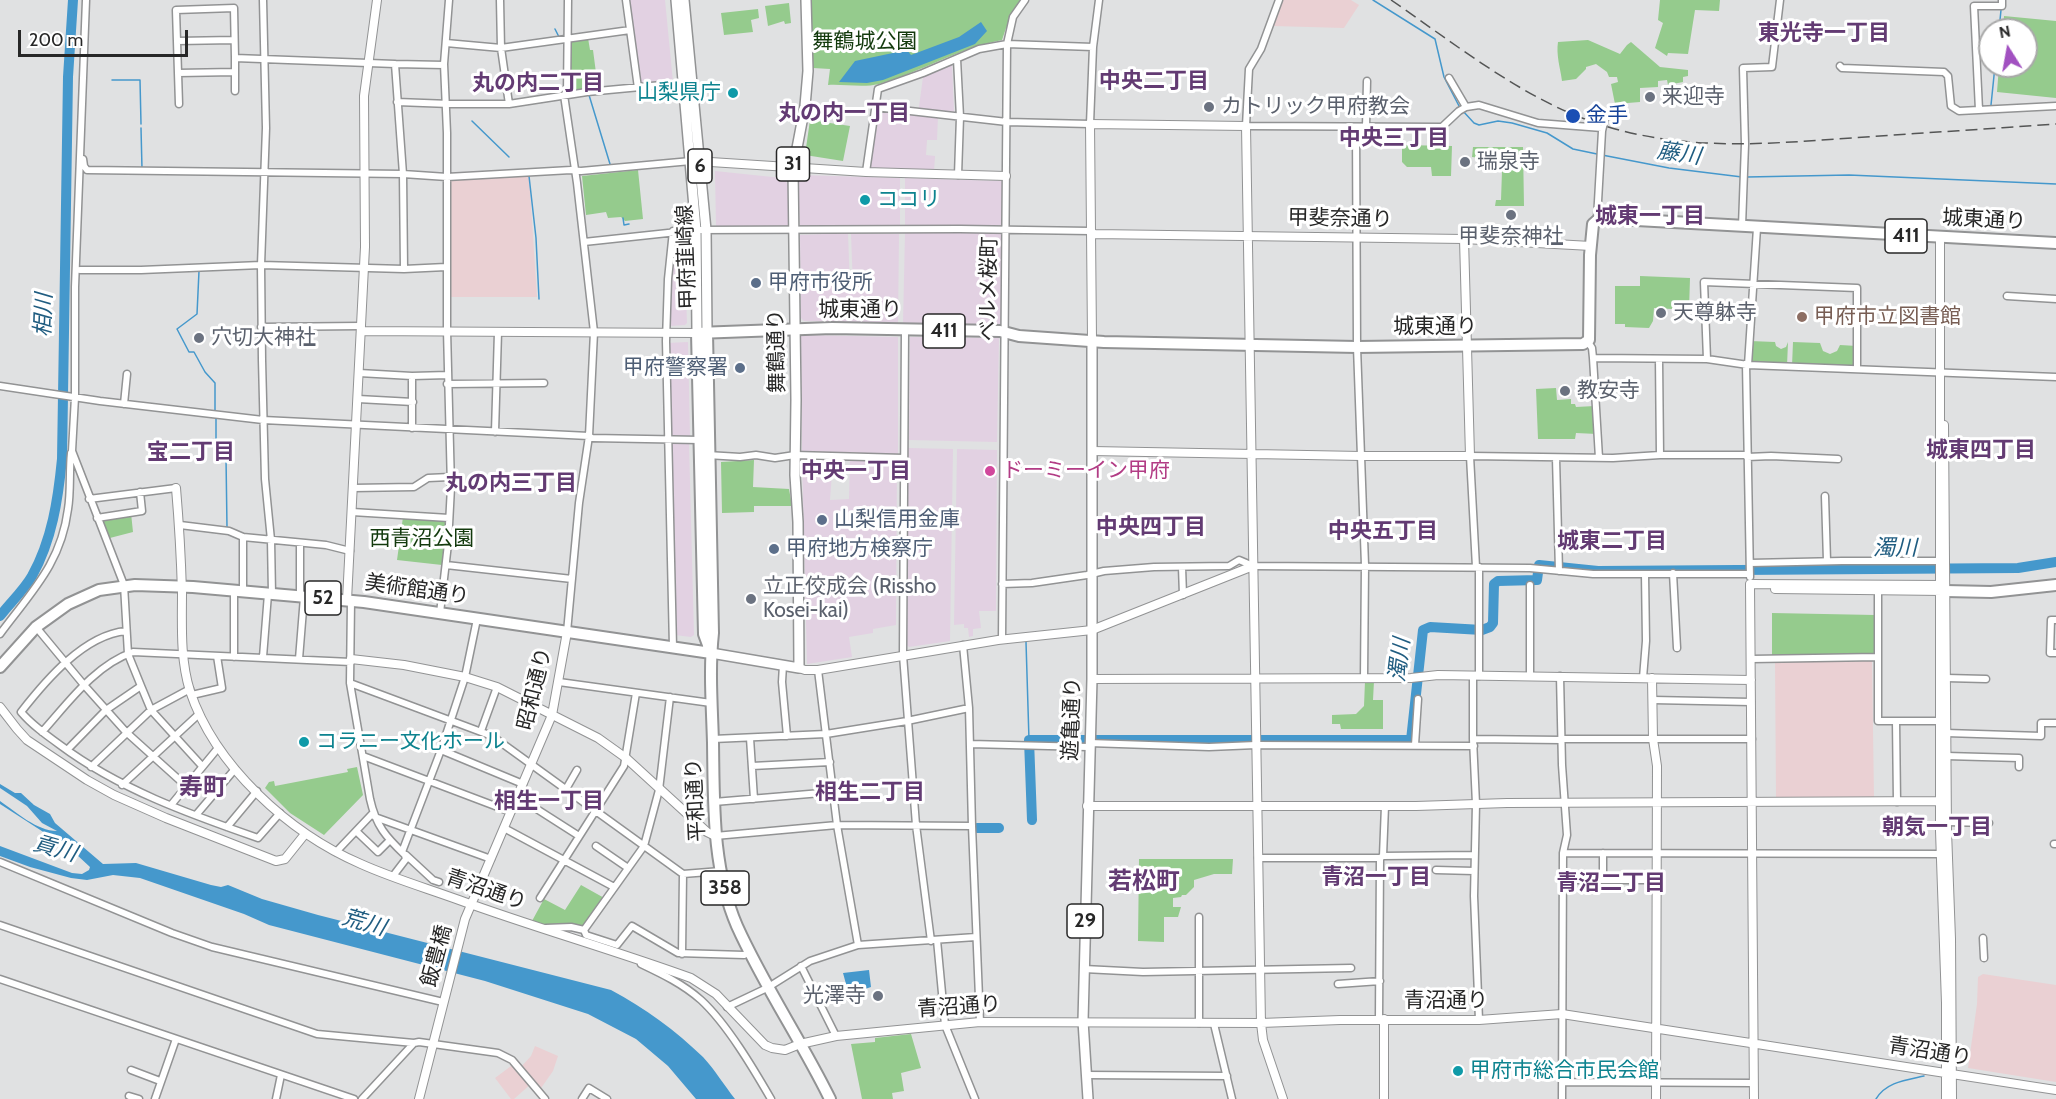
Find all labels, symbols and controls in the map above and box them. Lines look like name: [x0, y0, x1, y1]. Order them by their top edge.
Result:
scale bar: [21, 18, 190, 56]
north arrow: [1978, 18, 2038, 78]
district label: 東光寺一丁目: [1758, 21, 1890, 47]
text: N: [1997, 21, 2012, 42]
text: 200 m: [29, 29, 83, 51]
park label: 舞鶴城公園: [813, 29, 917, 55]
district label: 中央二丁目: [1099, 69, 1209, 95]
district label: 丸の内二丁目: [472, 71, 604, 97]
place label: 山梨県庁: [637, 80, 721, 106]
place label: 来迎寺: [1662, 84, 1725, 110]
marker: 山梨県庁: [726, 86, 740, 100]
marker: 来迎寺: [1643, 90, 1657, 104]
place label: カトリック甲府教会: [1221, 94, 1410, 120]
marker: カトリック甲府教会: [1202, 100, 1216, 114]
district label: 丸の内一丁目: [778, 101, 910, 127]
place label: 金手: [1586, 103, 1628, 129]
marker: 金手: [1564, 107, 1582, 125]
district label: 中央三丁目: [1339, 126, 1449, 152]
water label: 藤川: [1655, 138, 1703, 170]
road number: 31: [776, 147, 810, 181]
road number: 6: [688, 149, 712, 183]
place label: 瑞泉寺: [1477, 149, 1540, 175]
marker: 瑞泉寺: [1458, 155, 1472, 169]
place label: ココリ: [877, 187, 940, 213]
marker: ココリ: [858, 193, 872, 207]
street label: 甲府韮崎線: [673, 204, 701, 310]
district label: 城東一丁目: [1595, 204, 1705, 230]
street label: 甲斐奈通り: [1287, 205, 1393, 233]
street label: 城東通り: [1941, 205, 2027, 235]
marker: 甲斐奈神社: [1504, 208, 1518, 222]
road number: 411: [1885, 219, 1927, 253]
place label: 甲斐奈神社: [1459, 224, 1563, 250]
street label: ベルメ桜町: [975, 236, 1003, 342]
place label: 甲府市役所: [768, 270, 873, 296]
marker: 甲府市役所: [749, 276, 763, 290]
water label: 相川: [30, 293, 58, 337]
street label: 城東通り: [818, 297, 902, 323]
place label: 天尊躰寺: [1673, 300, 1757, 326]
place label: 甲府市立図書館: [1814, 304, 1961, 330]
marker: 天尊躰寺: [1654, 306, 1668, 320]
street label: 舞鶴通り: [764, 309, 790, 393]
marker: 甲府市立図書館: [1795, 310, 1809, 324]
road number: 411: [923, 314, 965, 348]
street label: 城東通り: [1393, 314, 1477, 340]
place label: 穴切大神社: [211, 325, 316, 351]
marker: 穴切大神社: [192, 331, 206, 345]
place label: 甲府警察署: [623, 355, 728, 381]
marker: 甲府警察署: [733, 361, 747, 375]
place label: 教安寺: [1577, 378, 1640, 404]
marker: 教安寺: [1558, 384, 1572, 398]
district label: 城東四丁目: [1926, 438, 2036, 464]
district label: 宝二丁目: [147, 440, 235, 466]
place label: ドーミーイン甲府: [1002, 458, 1170, 484]
district label: 中央一丁目: [801, 459, 911, 485]
marker: ドーミーイン甲府: [983, 464, 997, 478]
district label: 丸の内三丁目: [445, 471, 577, 497]
place label: 山梨信用金庫: [834, 507, 960, 533]
marker: 山梨信用金庫: [815, 513, 829, 527]
district label: 中央四丁目: [1096, 515, 1206, 541]
district label: 中央五丁目: [1328, 519, 1438, 545]
park label: 西青沼公園: [370, 526, 474, 552]
district label: 城東二丁目: [1557, 529, 1667, 555]
place label: 甲府地方検察庁: [786, 536, 933, 562]
water label: 濁川: [1873, 536, 1917, 562]
marker: 甲府地方検察庁: [767, 542, 781, 556]
street label: 美術館通り: [363, 570, 471, 610]
place label: 立正佼成会 (Rissho Kosei-kai): [763, 574, 936, 624]
road number: 52: [305, 581, 341, 615]
marker: 立正佼成会 (Rissho Kosei-kai): [744, 592, 758, 606]
water label: 濁川: [1384, 637, 1416, 683]
street label: 昭和通り: [513, 645, 557, 733]
street label: 遊亀通り: [1058, 677, 1086, 761]
place label: コラニー文化ホール: [316, 729, 505, 755]
marker: コラニー文化ホール: [297, 735, 311, 749]
street label: 平和通り: [681, 757, 711, 843]
district label: 寿町: [179, 774, 227, 802]
district label: 相生二丁目: [815, 780, 925, 806]
district label: 相生一丁目: [494, 789, 604, 815]
district label: 朝気一丁目: [1882, 815, 1992, 841]
water label: 貢川: [30, 830, 80, 868]
street label: 青沼通り: [442, 864, 530, 916]
district label: 青沼一丁目: [1321, 865, 1431, 891]
district label: 若松町: [1108, 868, 1180, 896]
road number: 358: [701, 871, 749, 905]
district label: 青沼二丁目: [1556, 871, 1666, 897]
water label: 荒川: [339, 904, 389, 942]
road number: 29: [1067, 904, 1103, 938]
street label: 飯豊橋: [417, 922, 457, 990]
place label: 光澤寺: [803, 983, 866, 1009]
street label: 青沼通り: [1404, 988, 1488, 1014]
marker: 光澤寺: [871, 989, 885, 1003]
street label: 青沼通り: [916, 992, 1002, 1022]
street label: 青沼通り: [1887, 1033, 1973, 1071]
place label: 甲府市総合市民会館: [1470, 1058, 1659, 1084]
marker: 甲府市総合市民会館: [1451, 1064, 1465, 1078]

